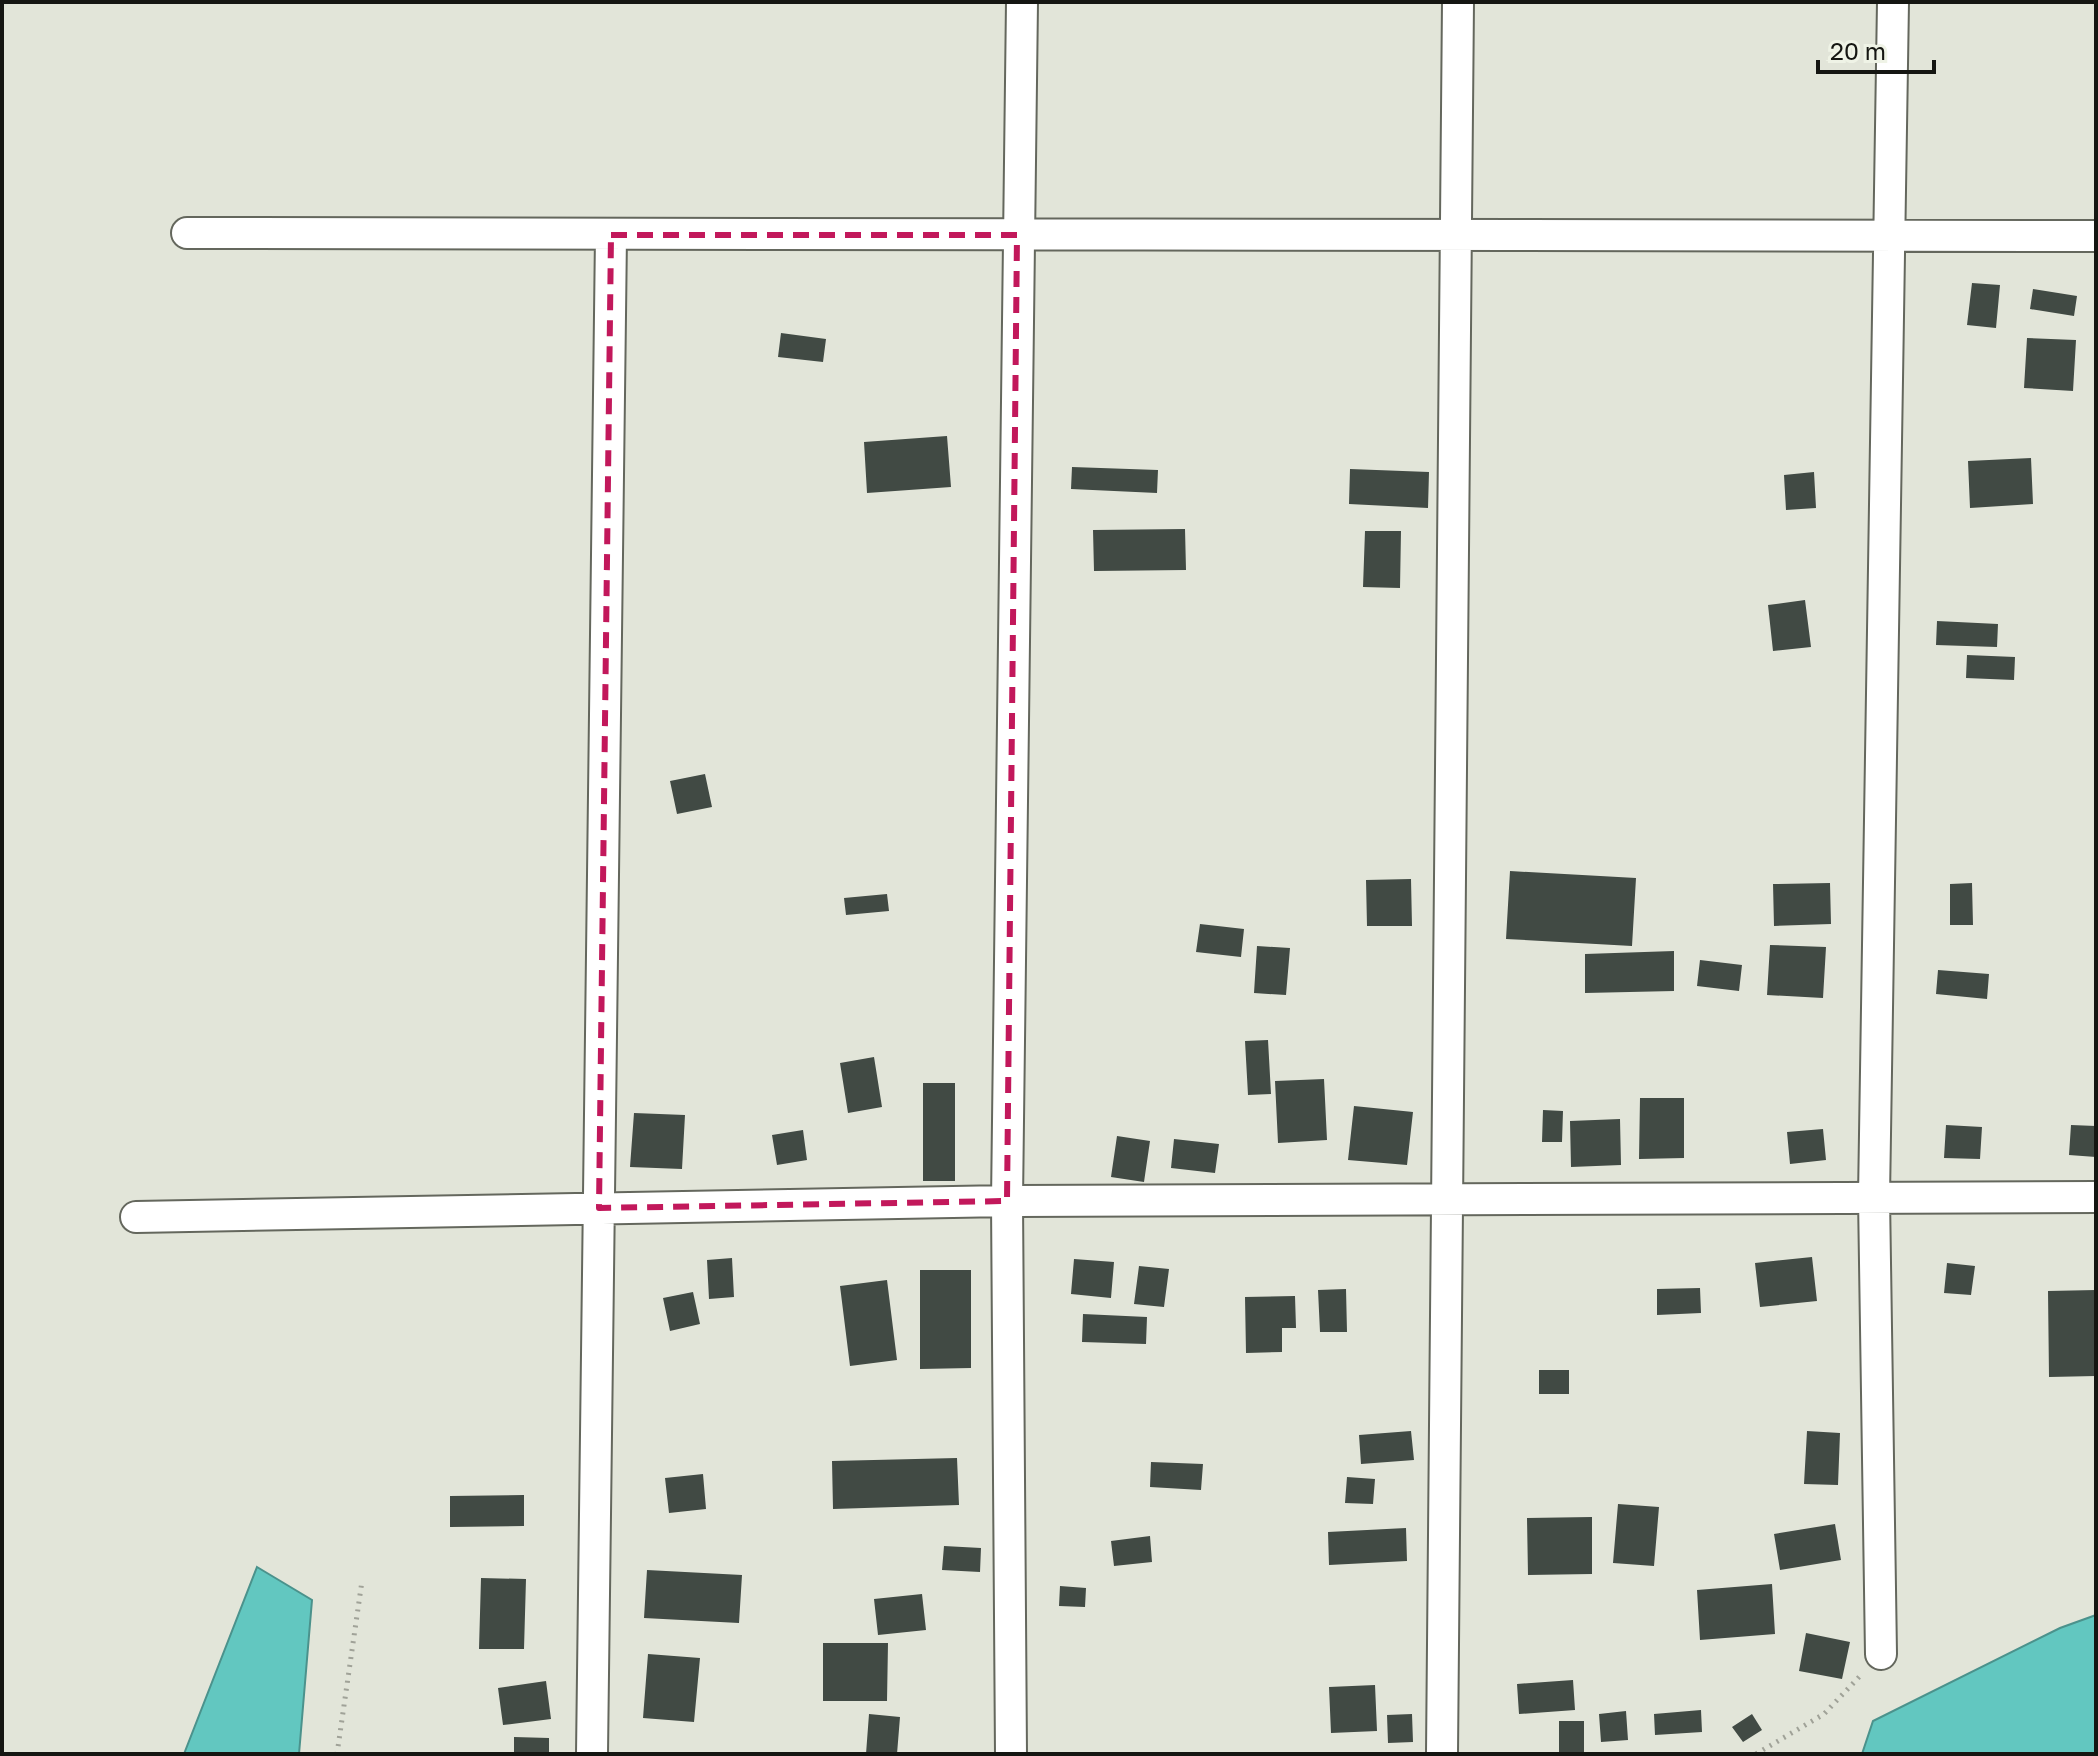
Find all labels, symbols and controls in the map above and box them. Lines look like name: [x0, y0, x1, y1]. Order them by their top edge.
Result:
scale bar: [1818, 24, 1934, 74]
text: 20 m: [1830, 36, 1886, 65]

